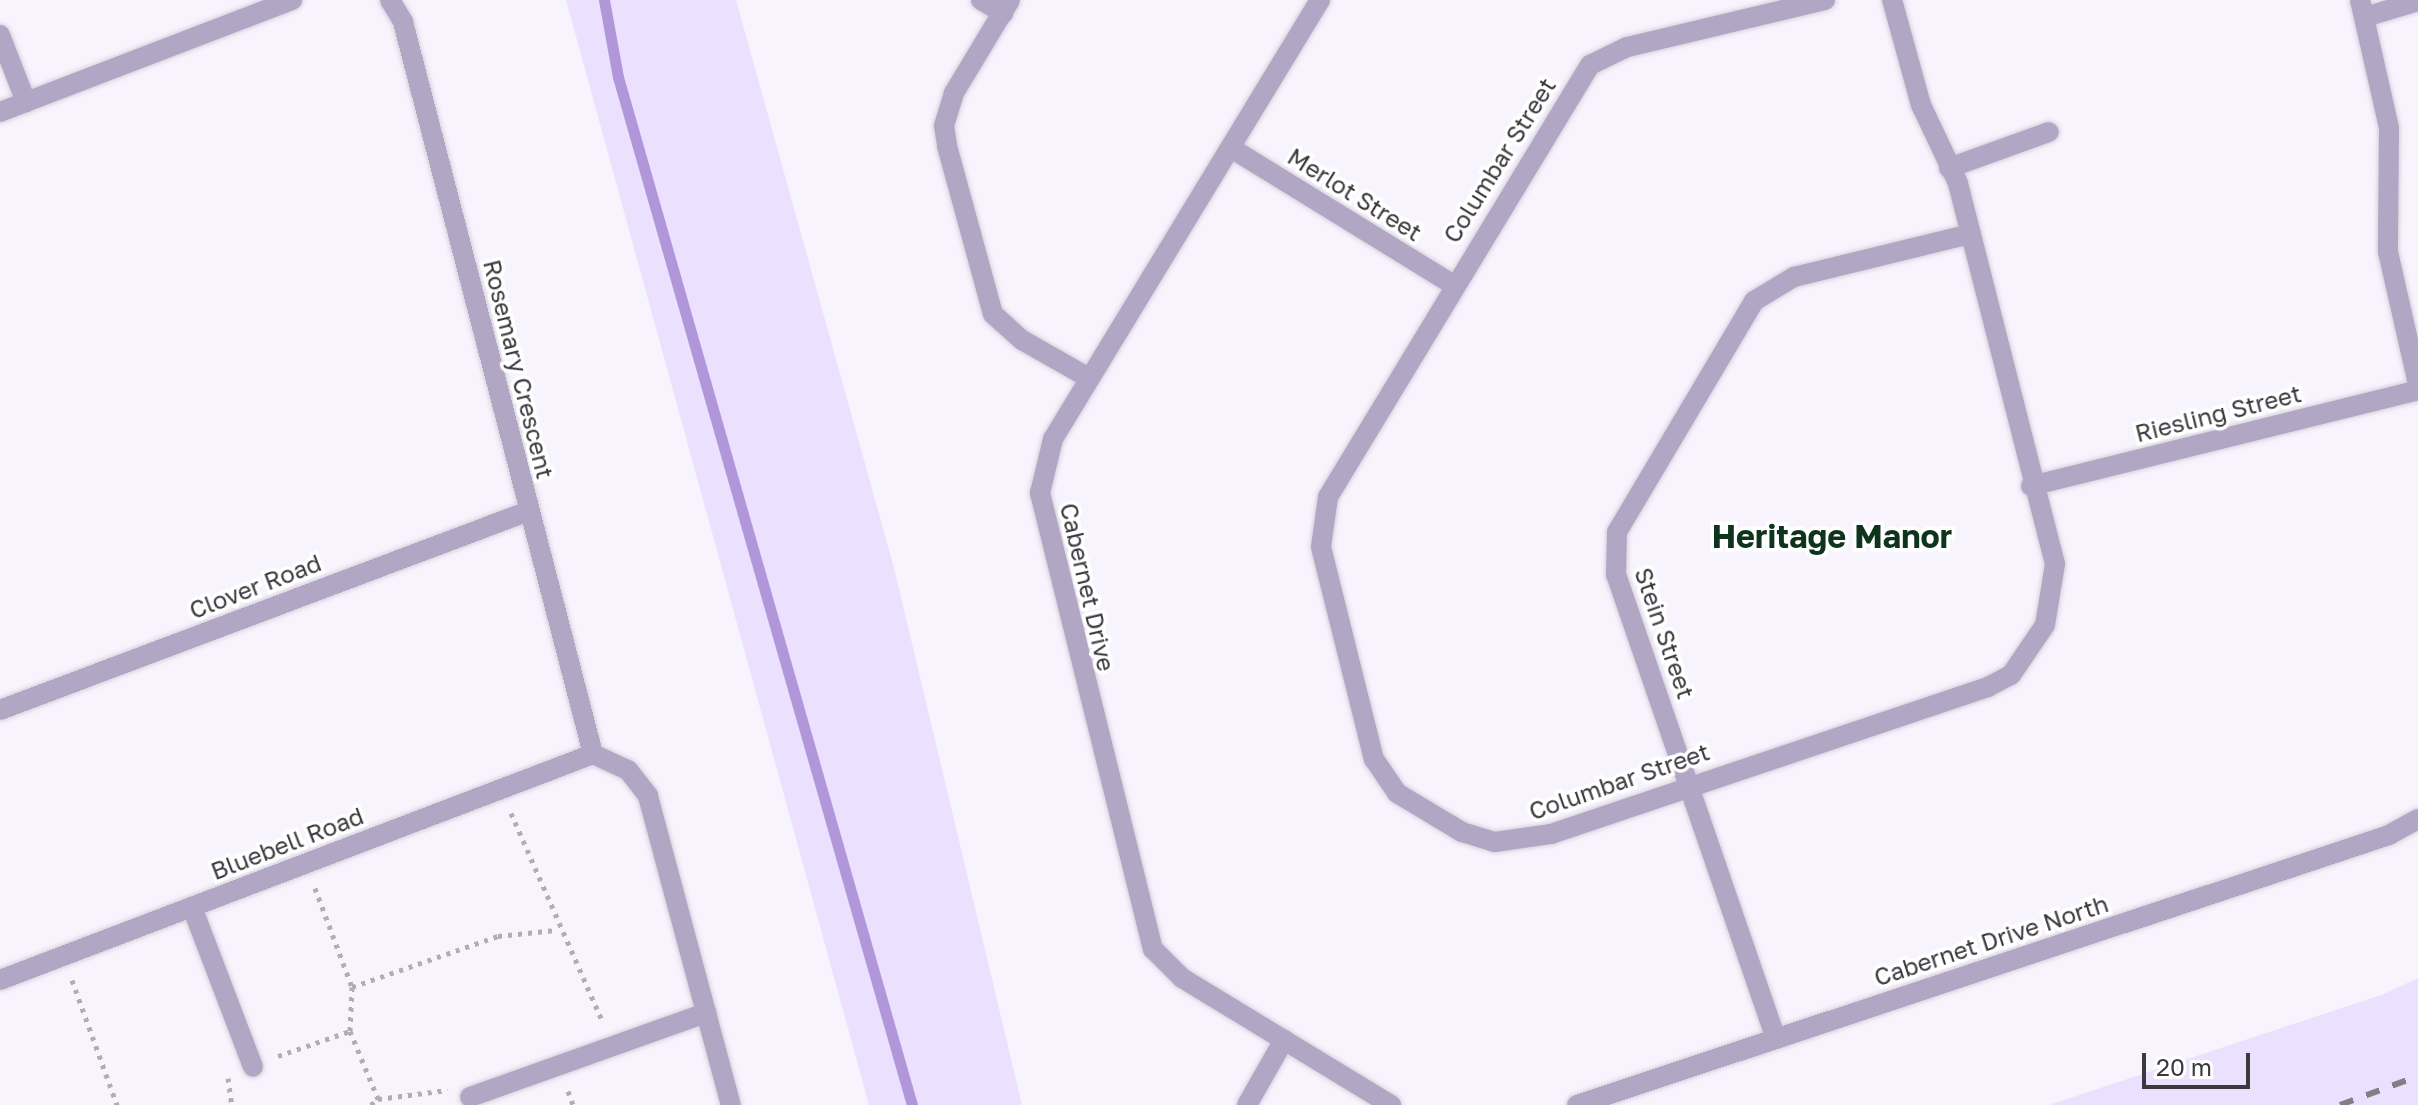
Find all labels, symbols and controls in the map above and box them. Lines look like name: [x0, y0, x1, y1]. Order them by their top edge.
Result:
street label: Columbar Street: [1437, 72, 1561, 248]
street label: Merlot Street: [1283, 141, 1427, 247]
street label: Rosemary Crescent: [478, 257, 560, 481]
street label: Riesling Street: [2132, 378, 2304, 448]
street label: Cabernet Drive: [1055, 500, 1121, 674]
district label: Heritage Manor: [1712, 517, 1952, 555]
street label: Clover Road: [185, 548, 325, 624]
street label: Stein Street: [1629, 564, 1701, 702]
street label: Columbar Street: [1525, 737, 1713, 825]
street label: Bluebell Road: [207, 801, 367, 885]
street label: Cabernet Drive North: [1870, 889, 2112, 991]
scale bar: [2146, 1037, 2254, 1087]
text: 20 m: [2156, 1052, 2212, 1081]

